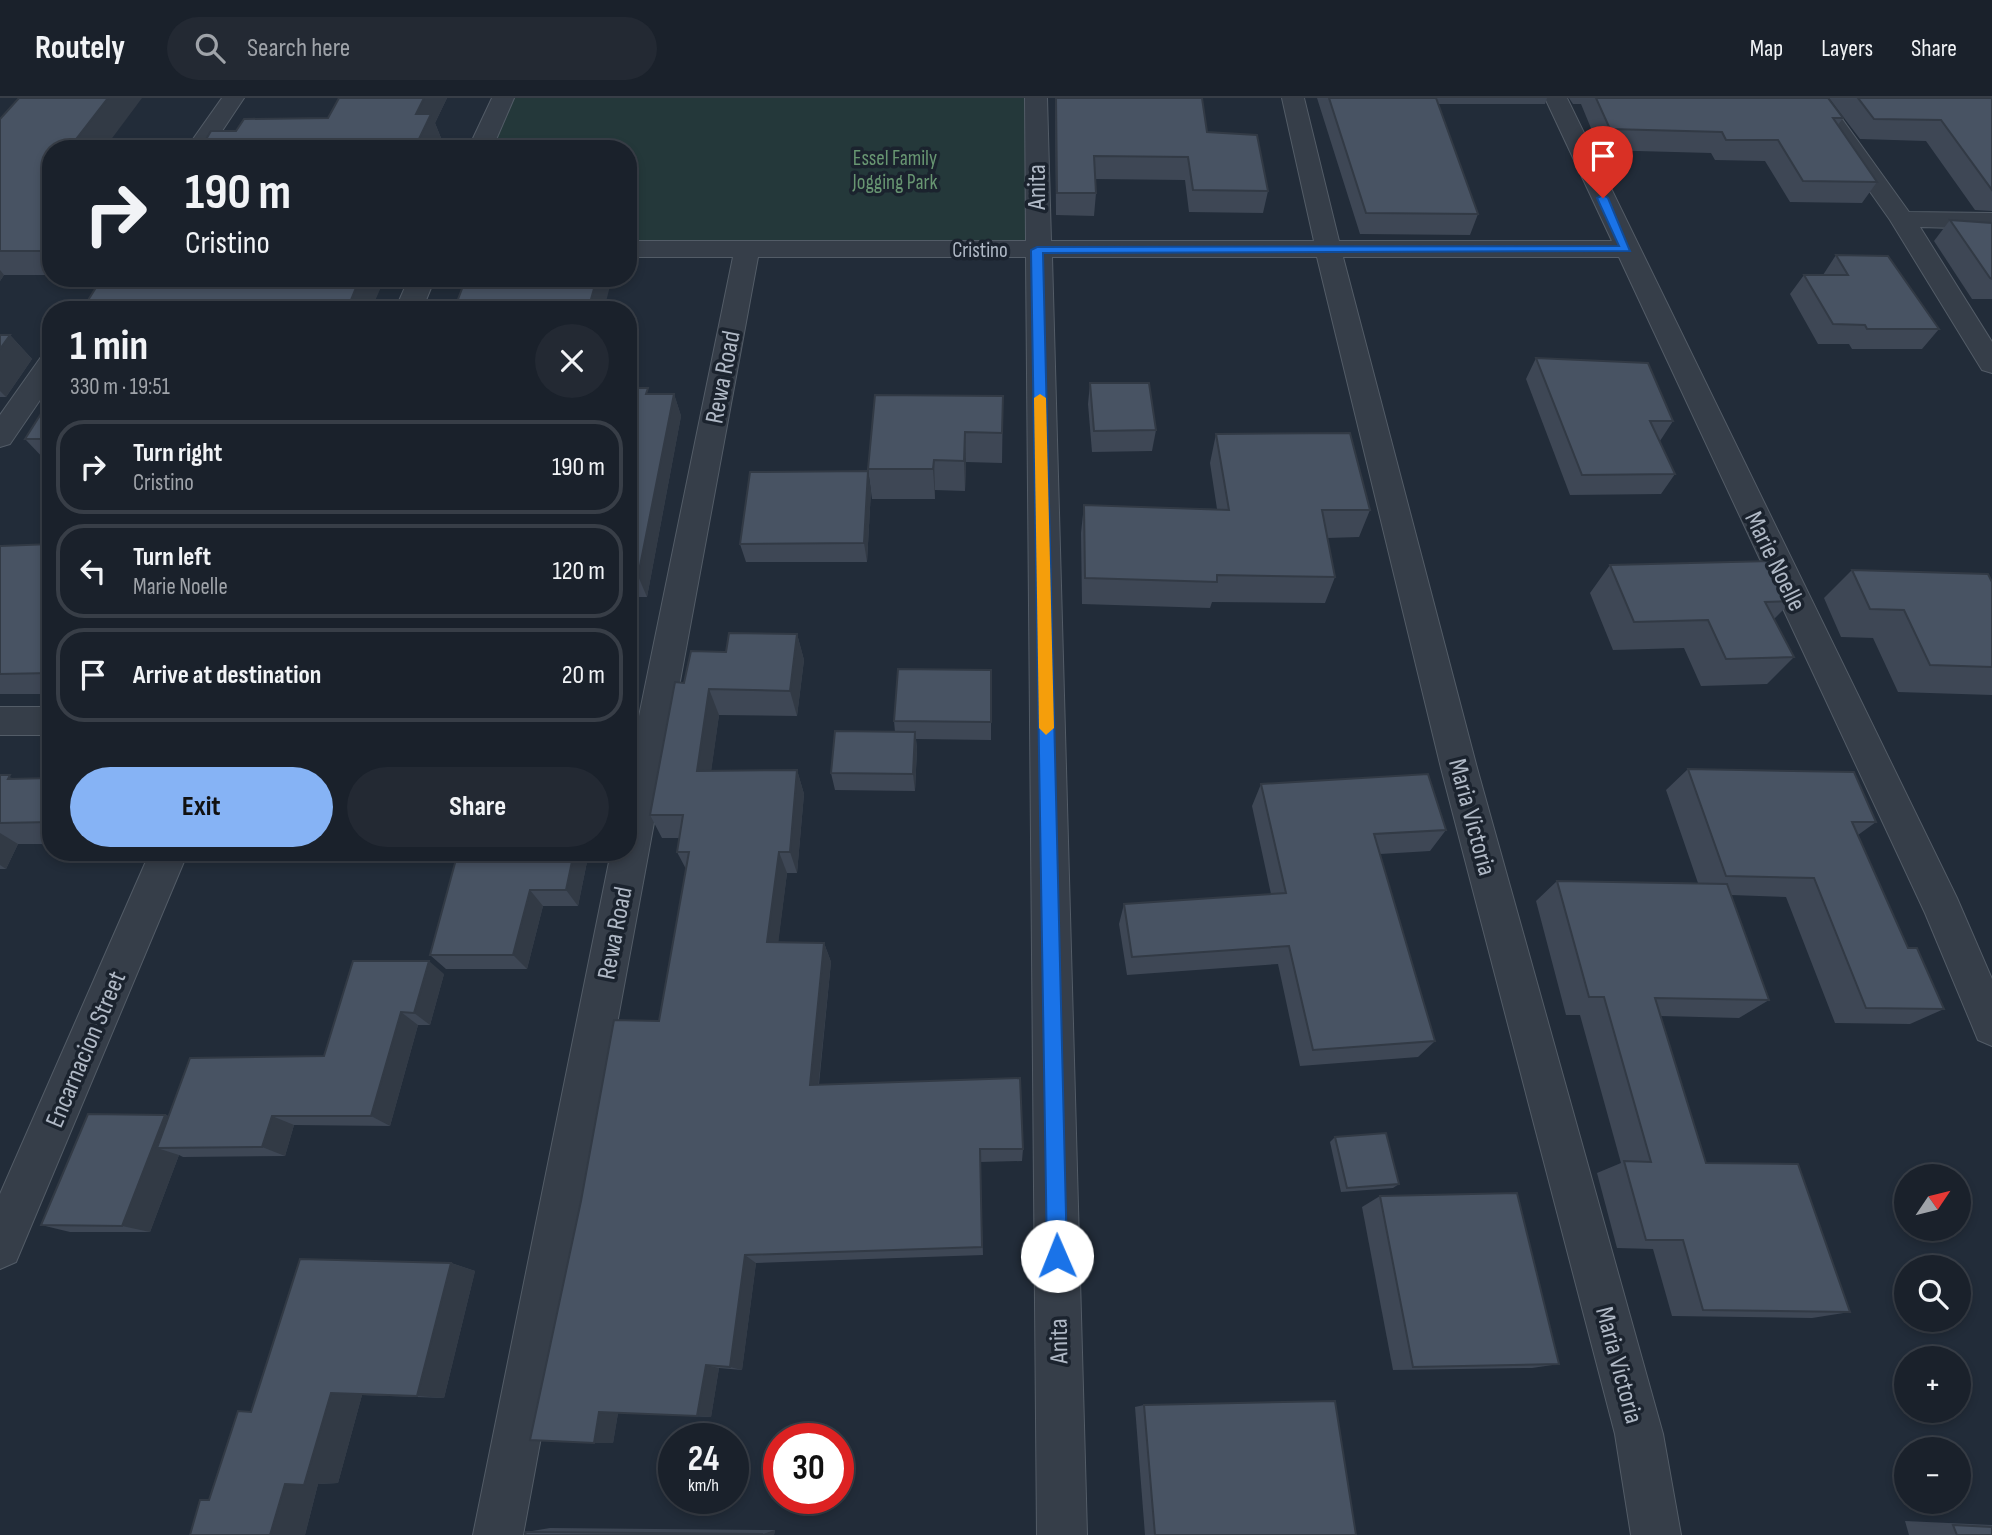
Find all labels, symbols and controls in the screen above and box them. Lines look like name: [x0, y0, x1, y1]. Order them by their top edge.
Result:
search box: [167, 17, 657, 80]
text: Routely: [35, 28, 125, 68]
icon: search: [191, 29, 229, 67]
text: Search here: [247, 33, 350, 64]
text: Map: [1750, 34, 1783, 63]
text: Layers: [1821, 34, 1873, 63]
text: Share: [1911, 34, 1957, 63]
pin: [1573, 126, 1633, 198]
icon: arrive: [1584, 137, 1622, 175]
park label: Essel Family Jogging Park: [851, 146, 938, 195]
text: 190 m: [185, 164, 291, 223]
street label: Anita: [1022, 164, 1053, 211]
icon: right: [70, 168, 161, 259]
text: Cristino: [185, 224, 270, 263]
street label: Cristino: [952, 238, 1008, 263]
text: 1 min: [70, 321, 148, 372]
button: close: [535, 324, 609, 398]
street label: Rewa Road: [699, 328, 748, 426]
text: 330 m · 19:51: [70, 373, 170, 401]
text: Turn right: [133, 438, 222, 469]
icon: right: [74, 448, 112, 486]
text: 190 m: [552, 452, 605, 483]
text: Cristino: [133, 469, 194, 497]
street label: Marie Noelle: [1737, 507, 1812, 617]
text: Turn left: [133, 542, 211, 573]
icon: left: [74, 552, 112, 590]
text: 120 m: [552, 556, 605, 587]
text: Marie Noelle: [133, 573, 228, 601]
icon: arrive: [74, 656, 112, 694]
text: Arrive at destination: [133, 660, 321, 691]
text: 20 m: [562, 660, 605, 691]
street label: Maria Victoria: [1441, 756, 1502, 879]
button: Exit: [70, 767, 333, 847]
button: Share: [347, 767, 609, 847]
street label: Rewa Road: [591, 884, 640, 982]
street label: Encarnacion Street: [40, 967, 133, 1132]
north arrow: [1894, 1164, 1970, 1241]
map controls: [1894, 1164, 1971, 1514]
position arrow: [1020, 1219, 1094, 1293]
button: search: [1894, 1255, 1971, 1332]
street label: Maria Victoria: [1588, 1304, 1649, 1427]
street label: Anita: [1044, 1318, 1075, 1365]
button: +: [1894, 1346, 1971, 1423]
speed limit sign: 30: [763, 1423, 854, 1514]
button: −: [1894, 1437, 1971, 1514]
text: 24: [688, 1438, 719, 1481]
text: km/h: [688, 1475, 719, 1496]

